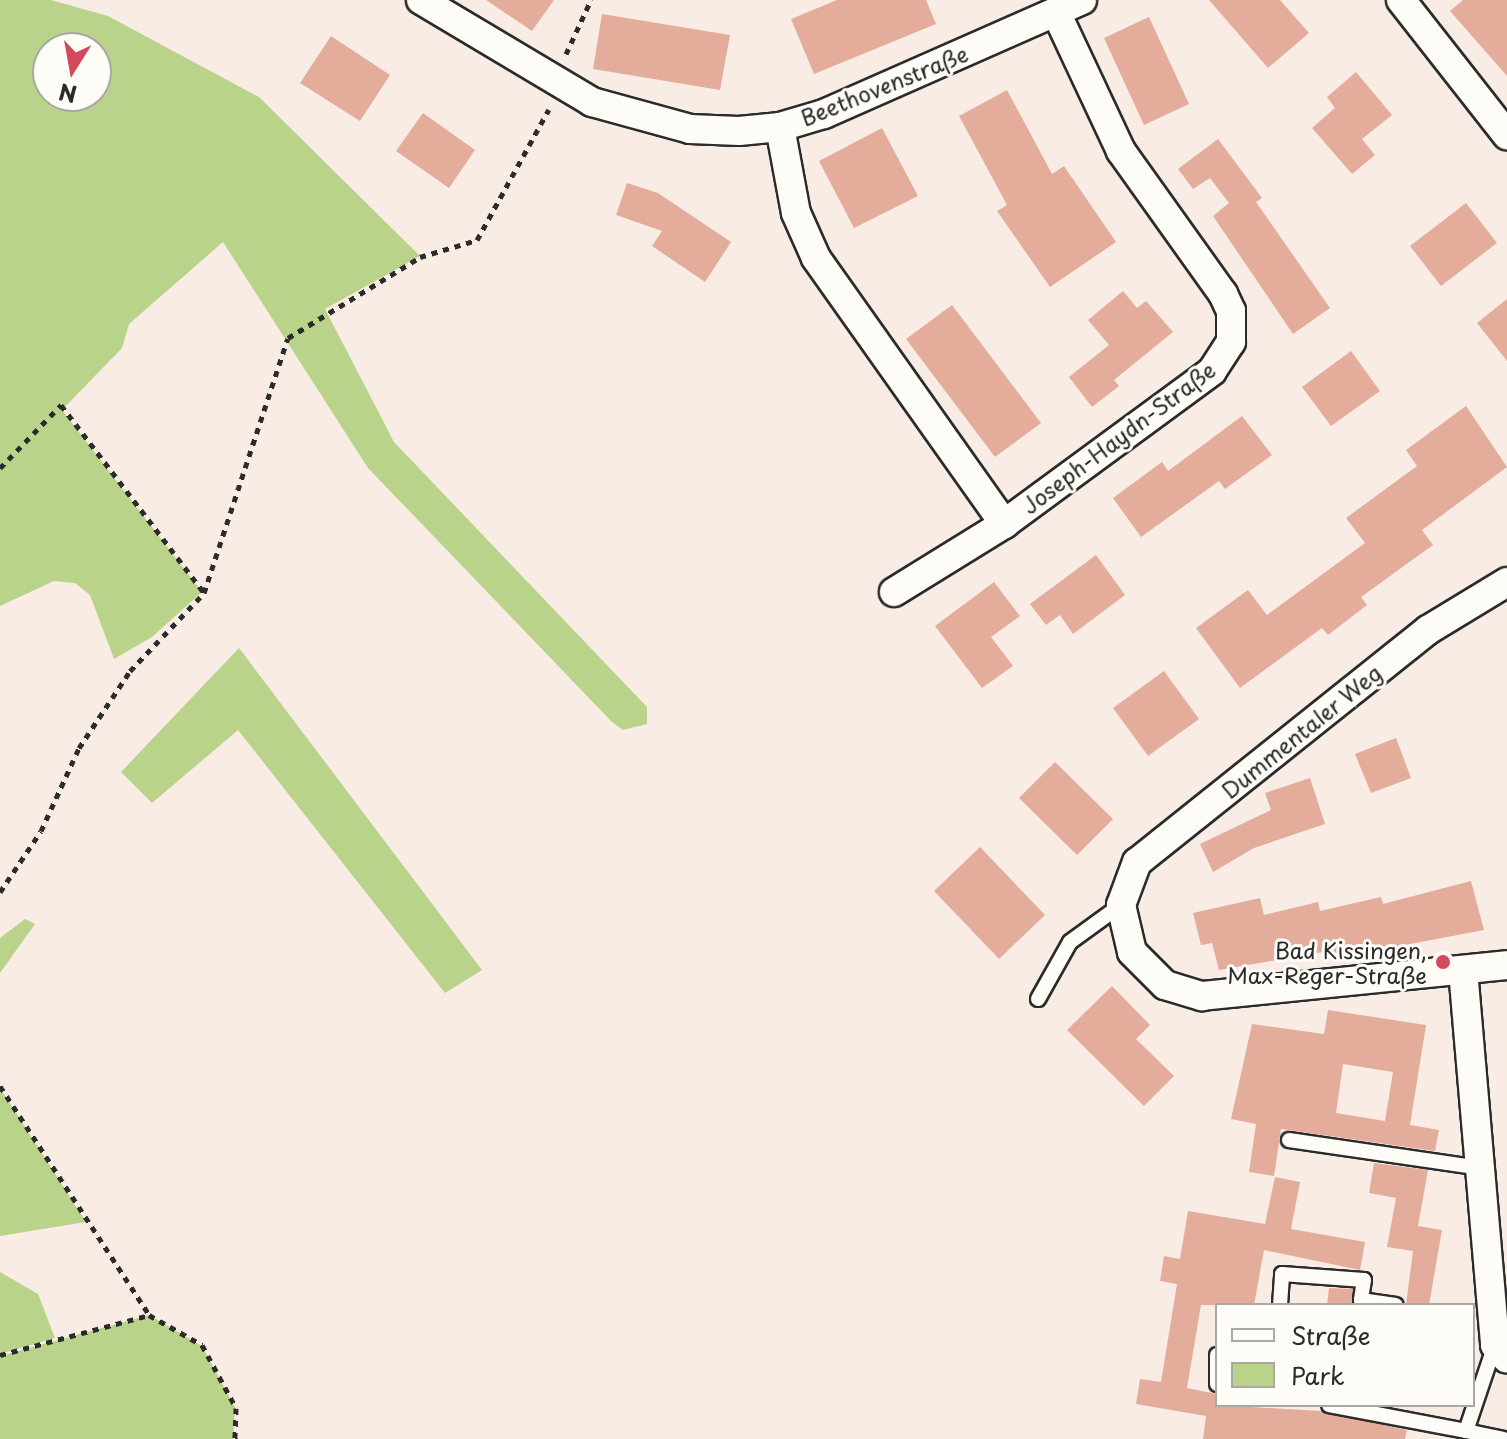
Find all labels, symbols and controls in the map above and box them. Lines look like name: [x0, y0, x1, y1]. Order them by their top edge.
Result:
north arrow: [32, 32, 112, 112]
street label: Beethovenstraße: [796, 39, 972, 131]
text: N: [56, 76, 79, 112]
street label: Joseph-Haydn-Straße: [1016, 356, 1220, 518]
street label: Dummentaler Weg: [1215, 658, 1387, 804]
place label: Bad Kissingen, Max-Reger-Straße: [1227, 936, 1427, 988]
marker: Bad Kissingen, Max-Reger-Straße: [1434, 953, 1452, 971]
legend: [1215, 1303, 1475, 1407]
text: Straße: [1291, 1317, 1370, 1353]
text: Park: [1291, 1357, 1345, 1393]

